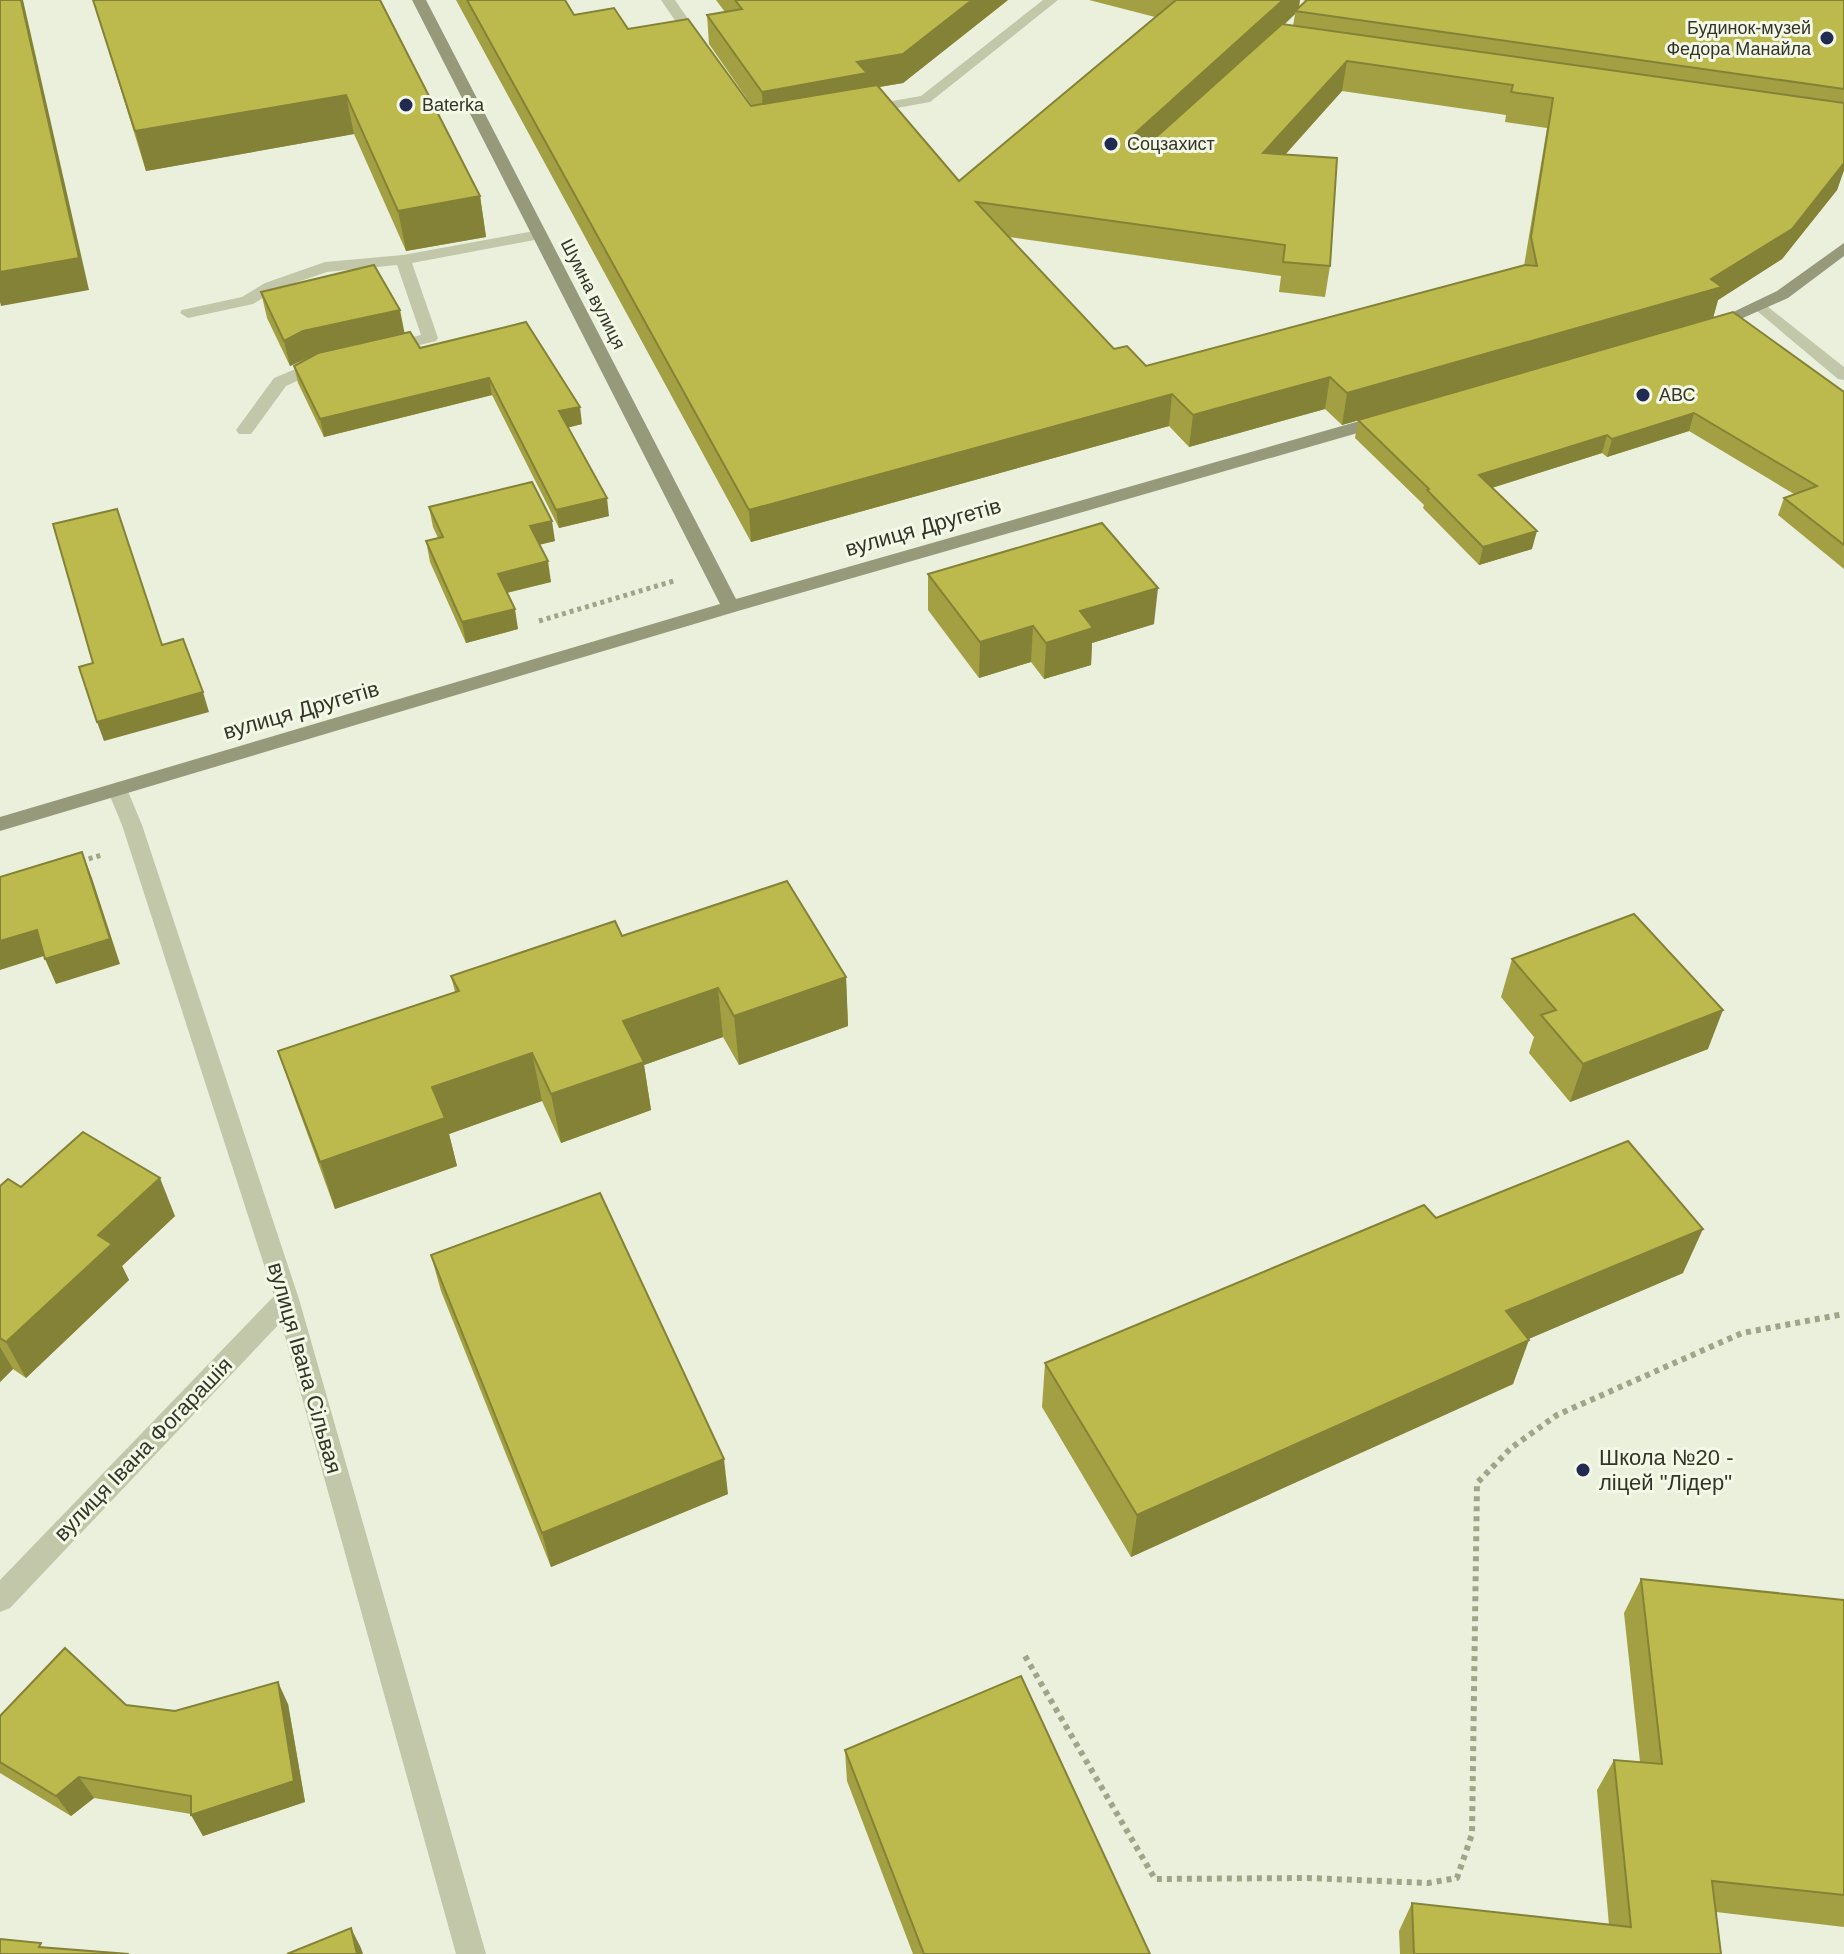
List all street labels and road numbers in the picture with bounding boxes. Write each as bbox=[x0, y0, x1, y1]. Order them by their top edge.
street label: Шумна вулиця bbox=[557, 236, 629, 352]
street label: вулиця Другетів bbox=[842, 493, 1004, 561]
street label: вулиця Другетів bbox=[220, 676, 382, 744]
street label: вулиця Івана Сільвая bbox=[263, 1260, 347, 1476]
street label: вулиця Івана Фогарашія bbox=[49, 1352, 237, 1546]

